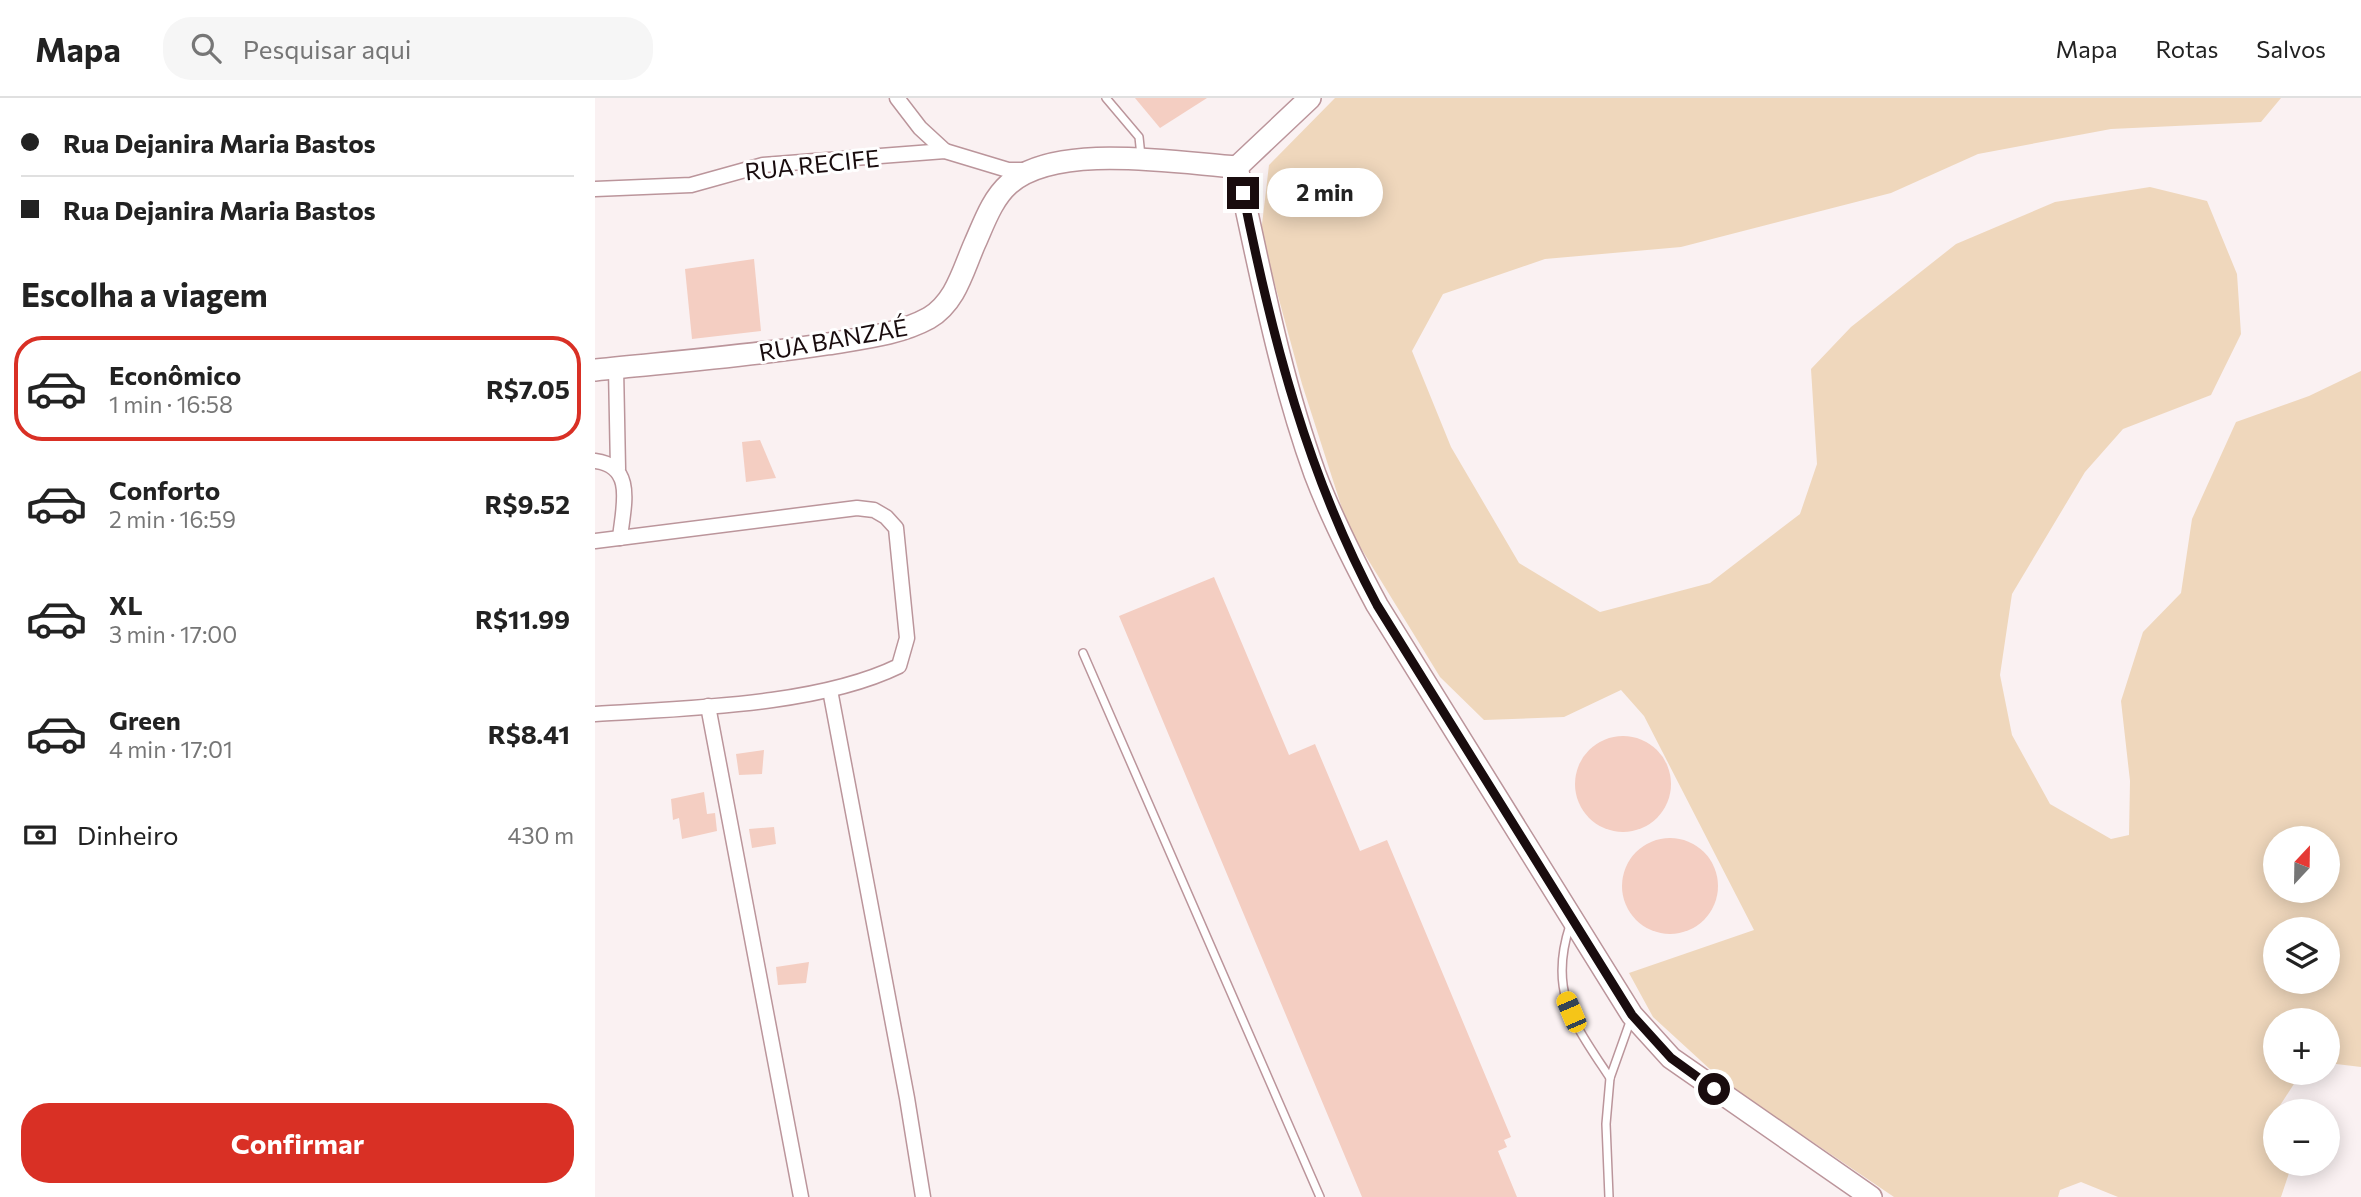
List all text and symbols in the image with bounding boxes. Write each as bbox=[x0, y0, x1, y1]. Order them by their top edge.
search box bbox=[163, 17, 653, 80]
text: Mapa bbox=[35, 28, 121, 69]
icon: search bbox=[187, 29, 225, 67]
text: Pesquisar aqui bbox=[243, 33, 411, 64]
text: Mapa bbox=[2056, 34, 2118, 63]
text: Rotas bbox=[2156, 34, 2218, 63]
text: Salvos bbox=[2256, 34, 2326, 63]
text: Rua Dejanira Maria Bastos bbox=[63, 127, 376, 158]
street label: RUA RECIFE bbox=[743, 143, 881, 185]
callout: 2 min bbox=[1267, 168, 1383, 217]
route end bbox=[1227, 177, 1259, 209]
text: 2 min bbox=[1296, 178, 1354, 206]
text: Rua Dejanira Maria Bastos bbox=[63, 194, 376, 225]
text: Escolha a viagem bbox=[21, 274, 268, 314]
street label: RUA BANZAÉ bbox=[756, 312, 910, 366]
icon: car bbox=[25, 357, 88, 420]
text: Econômico bbox=[109, 359, 241, 390]
text: R$7.05 bbox=[486, 373, 570, 404]
text: 1 min · 16:58 bbox=[109, 390, 233, 418]
icon: car bbox=[25, 472, 88, 535]
text: Conforto bbox=[109, 474, 220, 505]
text: R$9.52 bbox=[485, 488, 570, 519]
text: 2 min · 16:59 bbox=[109, 505, 236, 533]
icon: car bbox=[25, 587, 88, 650]
text: XL bbox=[109, 589, 143, 620]
text: R$11.99 bbox=[475, 603, 570, 634]
text: 3 min · 17:00 bbox=[109, 620, 237, 648]
icon: car bbox=[25, 702, 88, 765]
text: Green bbox=[109, 704, 181, 735]
text: R$8.41 bbox=[488, 718, 570, 749]
text: 4 min · 17:01 bbox=[109, 735, 233, 763]
icon: cash bbox=[21, 816, 59, 854]
text: Dinheiro bbox=[77, 819, 179, 850]
text: 430 m bbox=[508, 821, 574, 849]
north arrow bbox=[2263, 826, 2340, 903]
map controls bbox=[2263, 826, 2340, 1176]
button: layers bbox=[2263, 917, 2340, 994]
car bbox=[1554, 989, 1589, 1035]
button: + bbox=[2263, 1008, 2340, 1085]
route start bbox=[1698, 1073, 1730, 1105]
button: − bbox=[2263, 1099, 2340, 1176]
button: Confirmar bbox=[21, 1103, 574, 1183]

